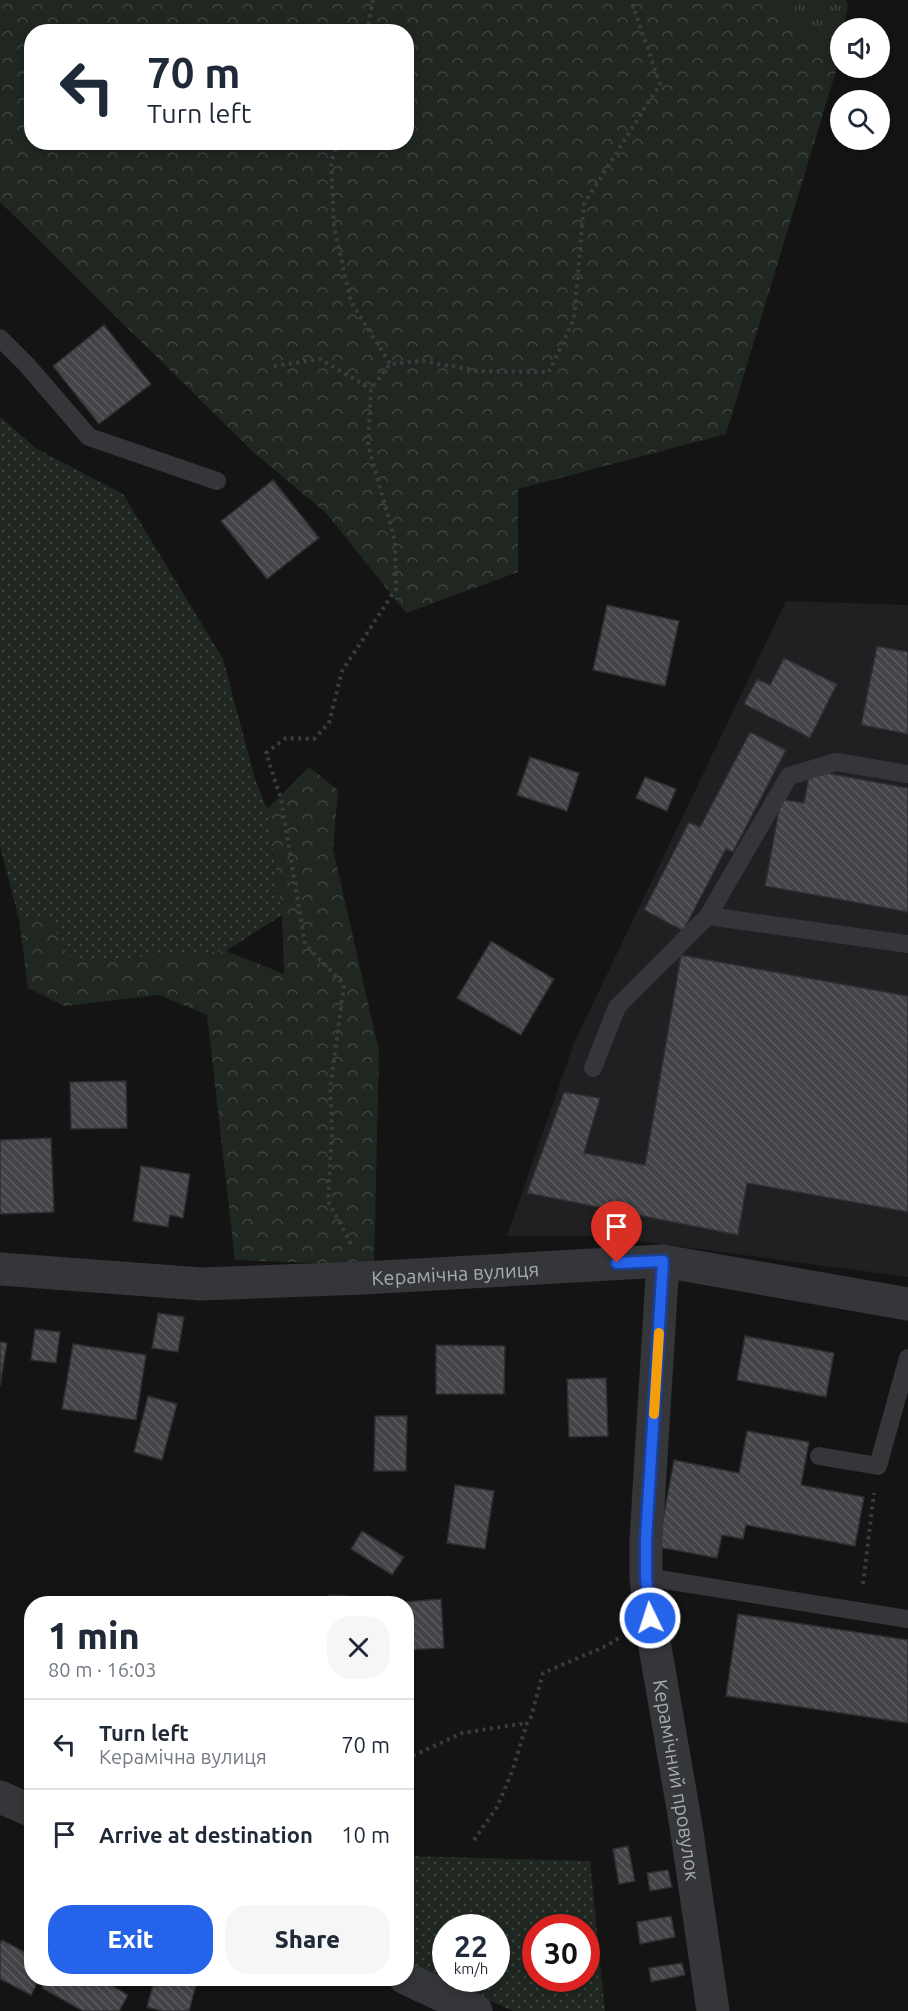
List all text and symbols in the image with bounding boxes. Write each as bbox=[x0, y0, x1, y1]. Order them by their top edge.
map controls bbox=[830, 18, 890, 150]
button: sound bbox=[830, 18, 890, 78]
icon: left bbox=[48, 48, 126, 126]
text: 70 m bbox=[147, 49, 241, 96]
button: search bbox=[830, 90, 890, 150]
text: Turn left bbox=[147, 98, 251, 128]
pin bbox=[591, 1201, 642, 1263]
icon: arrive bbox=[600, 1210, 633, 1243]
street label: Керамічна вулиця bbox=[371, 1257, 540, 1289]
position arrow bbox=[618, 1586, 682, 1650]
text: 1 min bbox=[48, 1615, 140, 1656]
button: close bbox=[327, 1616, 390, 1679]
text: 80 m · 16:03 bbox=[48, 1658, 157, 1681]
street label: Керамічний провулок bbox=[649, 1677, 705, 1882]
text: Turn left bbox=[99, 1720, 189, 1745]
icon: left bbox=[48, 1728, 81, 1761]
text: 70 m bbox=[341, 1732, 390, 1757]
text: Керамічна вулиця bbox=[99, 1745, 267, 1768]
icon: arrive bbox=[48, 1818, 81, 1851]
text: Arrive at destination bbox=[99, 1822, 313, 1847]
text: 10 m bbox=[341, 1822, 390, 1847]
button: Exit bbox=[48, 1905, 213, 1974]
button: Share bbox=[225, 1905, 390, 1974]
speed limit sign: 30 bbox=[522, 1914, 600, 1992]
text: 22 bbox=[454, 1929, 488, 1963]
text: km/h bbox=[454, 1960, 488, 1977]

